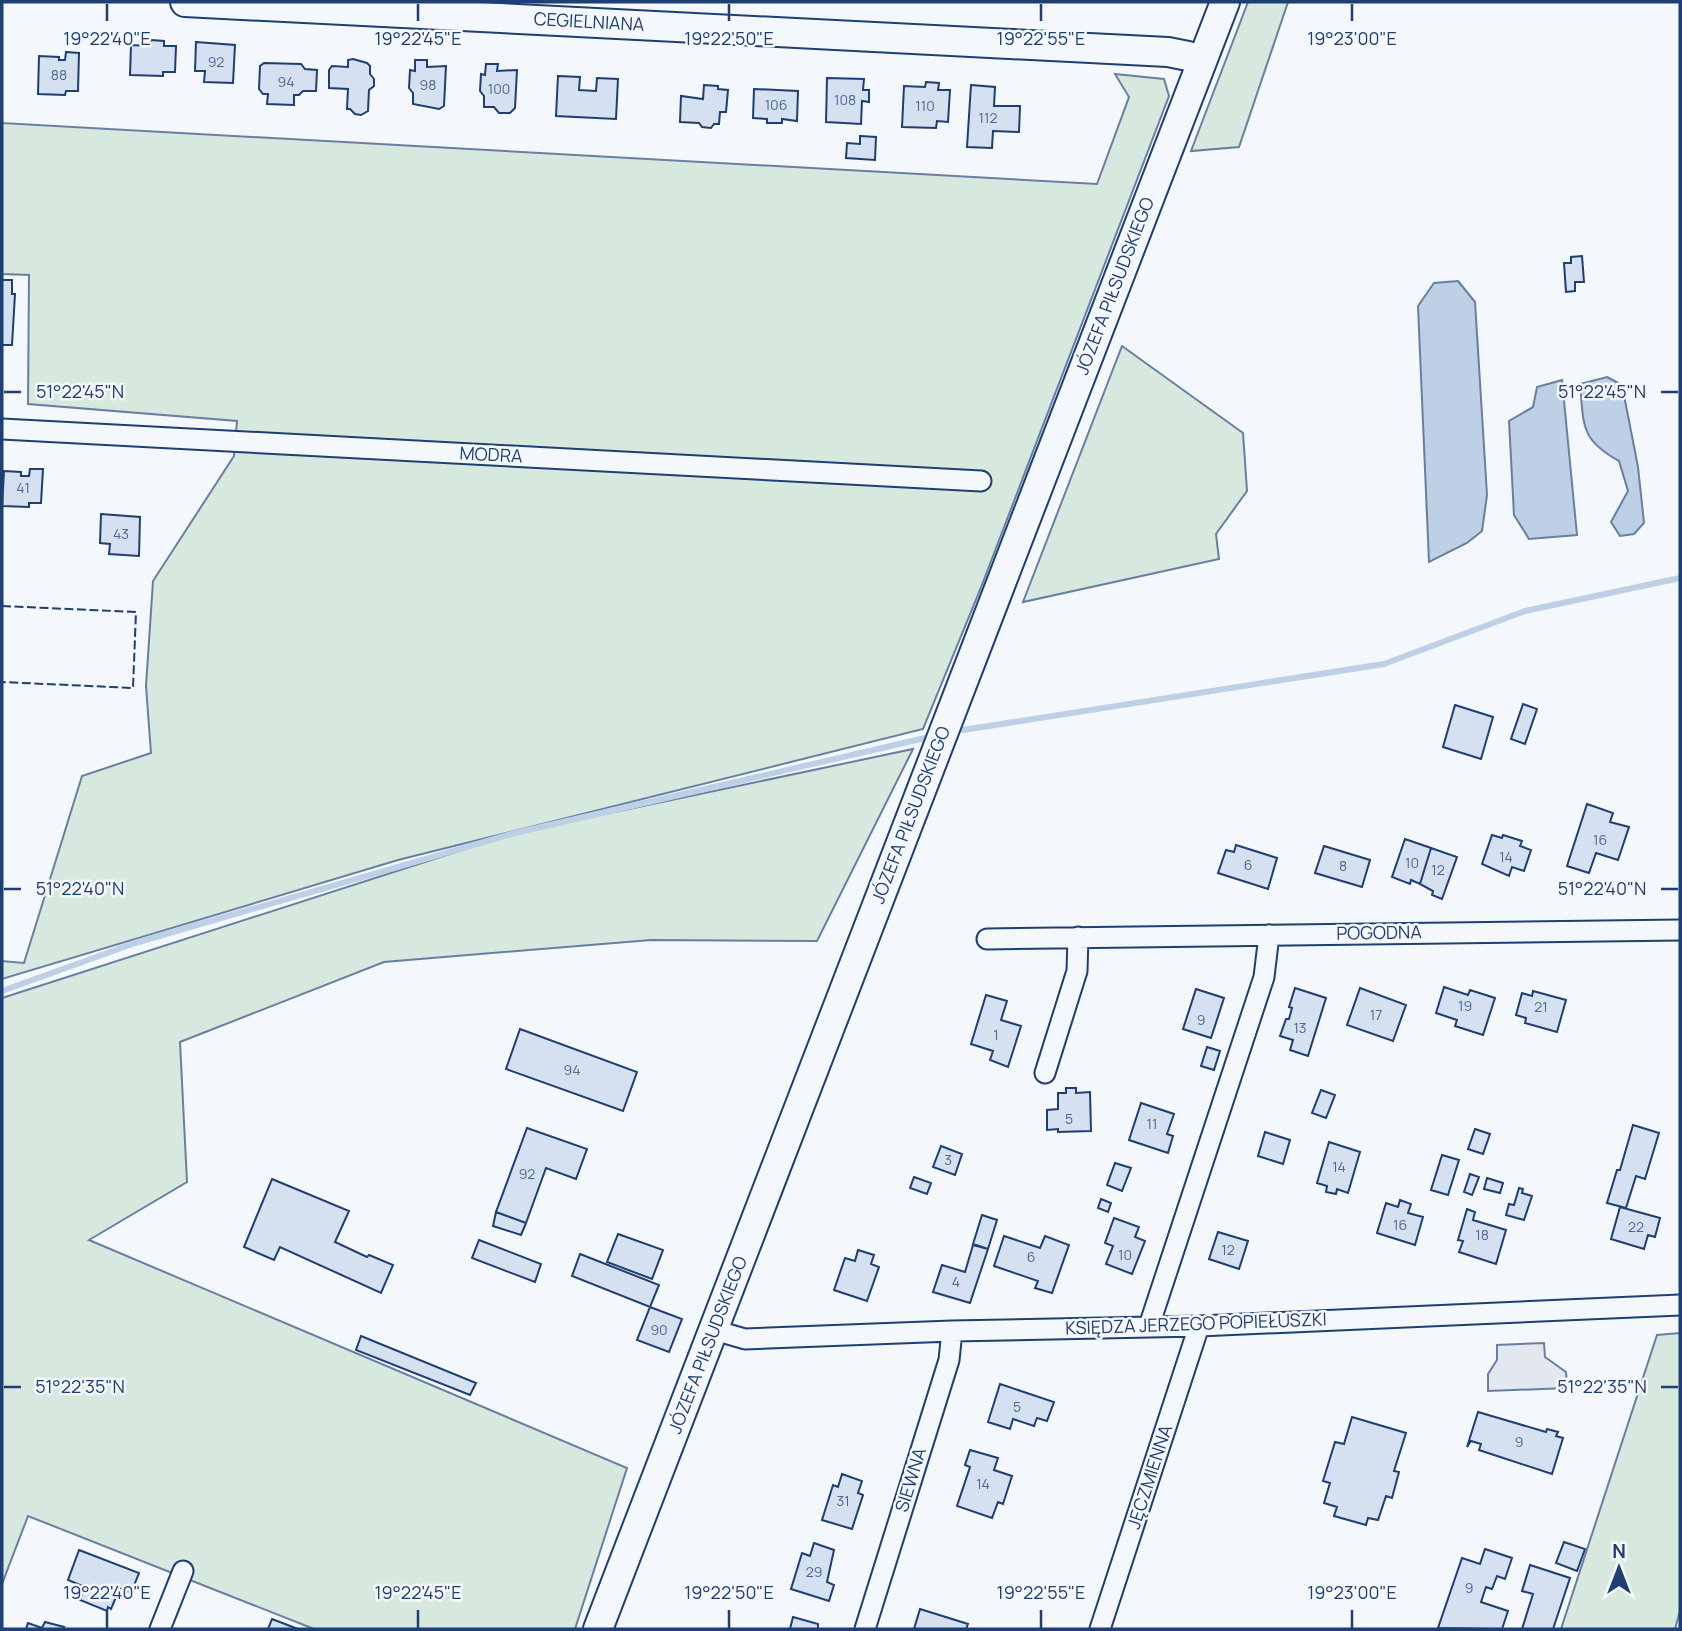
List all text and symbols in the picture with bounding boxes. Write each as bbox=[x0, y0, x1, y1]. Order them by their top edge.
street label: CEGIELNIANA bbox=[533, 6, 645, 36]
text: 19°22'40"E bbox=[63, 26, 151, 50]
text: 19°22'45"E bbox=[375, 26, 461, 50]
text: 19°22'50"E bbox=[684, 26, 774, 50]
text: 19°22'55"E bbox=[997, 26, 1085, 50]
text: 19°23'00"E bbox=[1307, 26, 1397, 50]
house number: 92 bbox=[208, 52, 224, 71]
house number: 88 bbox=[51, 65, 67, 84]
house number: 94 bbox=[278, 72, 294, 91]
house number: 98 bbox=[420, 75, 436, 94]
house number: 100 bbox=[488, 79, 510, 98]
house number: 108 bbox=[834, 90, 856, 109]
house number: 106 bbox=[765, 95, 787, 114]
house number: 110 bbox=[915, 96, 935, 115]
house number: 112 bbox=[979, 108, 997, 127]
street label: JÓZEFA PIŁSUDSKIEGO bbox=[1069, 193, 1159, 378]
text: 51°22'45"N bbox=[36, 379, 124, 403]
text: 51°22'45"N bbox=[1558, 379, 1646, 403]
street label: MODRA bbox=[459, 440, 524, 468]
house number: 41 bbox=[16, 478, 30, 497]
house number: 43 bbox=[113, 524, 129, 543]
street label: JÓZEFA PIŁSUDSKIEGO bbox=[865, 722, 955, 907]
house number: 16 bbox=[1593, 830, 1607, 849]
house number: 14 bbox=[1499, 847, 1513, 866]
house number: 10 bbox=[1405, 853, 1419, 872]
house number: 6 bbox=[1244, 855, 1252, 874]
house number: 8 bbox=[1339, 856, 1347, 875]
house number: 12 bbox=[1431, 860, 1445, 879]
text: 51°22'40"N bbox=[36, 876, 124, 900]
text: 51°22'40"N bbox=[1558, 876, 1646, 900]
street label: POGODNA bbox=[1336, 919, 1422, 945]
house number: 19 bbox=[1458, 996, 1472, 1015]
house number: 21 bbox=[1534, 997, 1548, 1016]
house number: 17 bbox=[1370, 1005, 1382, 1024]
house number: 9 bbox=[1197, 1010, 1205, 1029]
house number: 13 bbox=[1293, 1018, 1307, 1037]
house number: 1 bbox=[993, 1025, 999, 1044]
house number: 94 bbox=[564, 1060, 580, 1079]
house number: 5 bbox=[1065, 1109, 1073, 1128]
house number: 11 bbox=[1147, 1114, 1157, 1133]
house number: 3 bbox=[944, 1150, 952, 1169]
house number: 14 bbox=[1332, 1157, 1346, 1176]
house number: 92 bbox=[519, 1164, 535, 1183]
house number: 16 bbox=[1393, 1215, 1407, 1234]
house number: 22 bbox=[1628, 1217, 1644, 1236]
house number: 18 bbox=[1475, 1225, 1489, 1244]
house number: 12 bbox=[1221, 1240, 1235, 1259]
house number: 10 bbox=[1118, 1245, 1132, 1264]
house number: 6 bbox=[1027, 1247, 1035, 1266]
street label: JÓZEFA PIŁSUDSKIEGO bbox=[662, 1252, 752, 1437]
house number: 4 bbox=[952, 1272, 960, 1291]
street label: KSIĘDZA JERZEGO POPIEŁUSZKI bbox=[1065, 1306, 1327, 1340]
house number: 90 bbox=[650, 1320, 668, 1339]
text: 51°22'35"N bbox=[35, 1374, 125, 1398]
text: 51°22'35"N bbox=[1557, 1374, 1647, 1398]
house number: 5 bbox=[1013, 1397, 1021, 1416]
street label: JĘCZMIENNA bbox=[1121, 1421, 1177, 1532]
house number: 9 bbox=[1515, 1432, 1523, 1451]
street label: SIEWNA bbox=[889, 1444, 931, 1515]
house number: 14 bbox=[976, 1474, 990, 1493]
house number: 31 bbox=[836, 1491, 850, 1510]
north arrow bbox=[1584, 1533, 1654, 1603]
text: N bbox=[1612, 1538, 1626, 1564]
house number: 29 bbox=[806, 1562, 822, 1581]
house number: 9 bbox=[1465, 1578, 1473, 1597]
text: 19°22'40"E bbox=[63, 1580, 151, 1604]
text: 19°22'45"E bbox=[375, 1580, 461, 1604]
text: 19°22'50"E bbox=[684, 1580, 774, 1604]
text: 19°22'55"E bbox=[997, 1580, 1085, 1604]
text: 19°23'00"E bbox=[1307, 1580, 1397, 1604]

